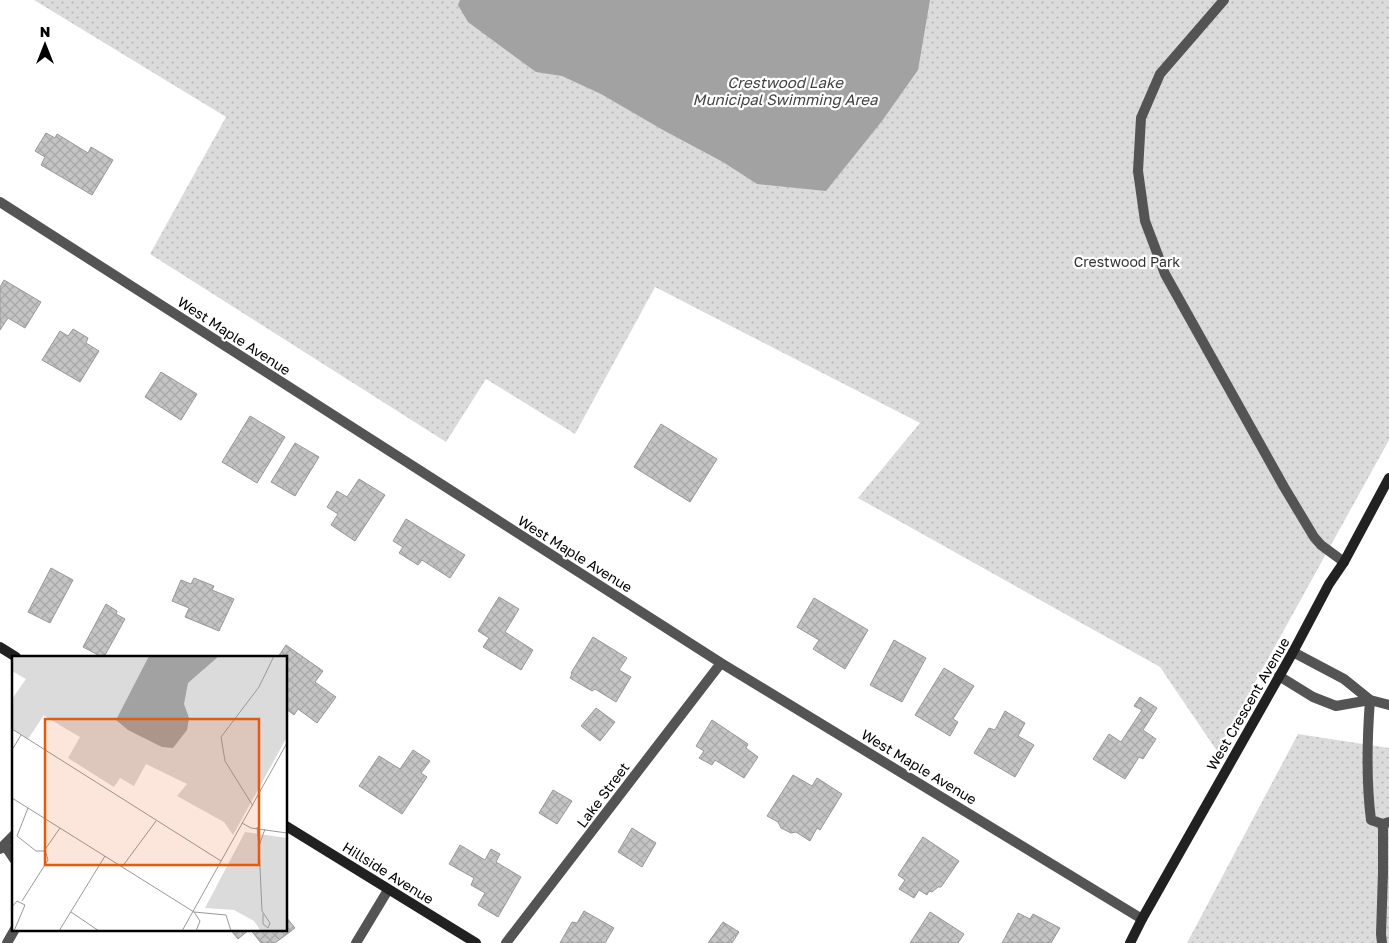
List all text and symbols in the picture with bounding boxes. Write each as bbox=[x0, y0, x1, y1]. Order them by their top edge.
north arrow bbox=[20, 20, 70, 70]
text: N bbox=[40, 23, 50, 40]
water label: Crestwood Lake Municipal Swimming Area bbox=[693, 73, 878, 109]
park label: Crestwood Park bbox=[1074, 253, 1180, 270]
street label: West Maple Avenue bbox=[175, 293, 294, 379]
street label: West Maple Avenue bbox=[515, 512, 636, 596]
street label: West Crescent Avenue bbox=[1203, 634, 1293, 773]
inset map bbox=[12, 656, 288, 930]
street label: West Maple Avenue bbox=[859, 725, 980, 808]
street label: Lake Street bbox=[573, 759, 632, 830]
street label: Hillside Avenue bbox=[340, 838, 437, 907]

